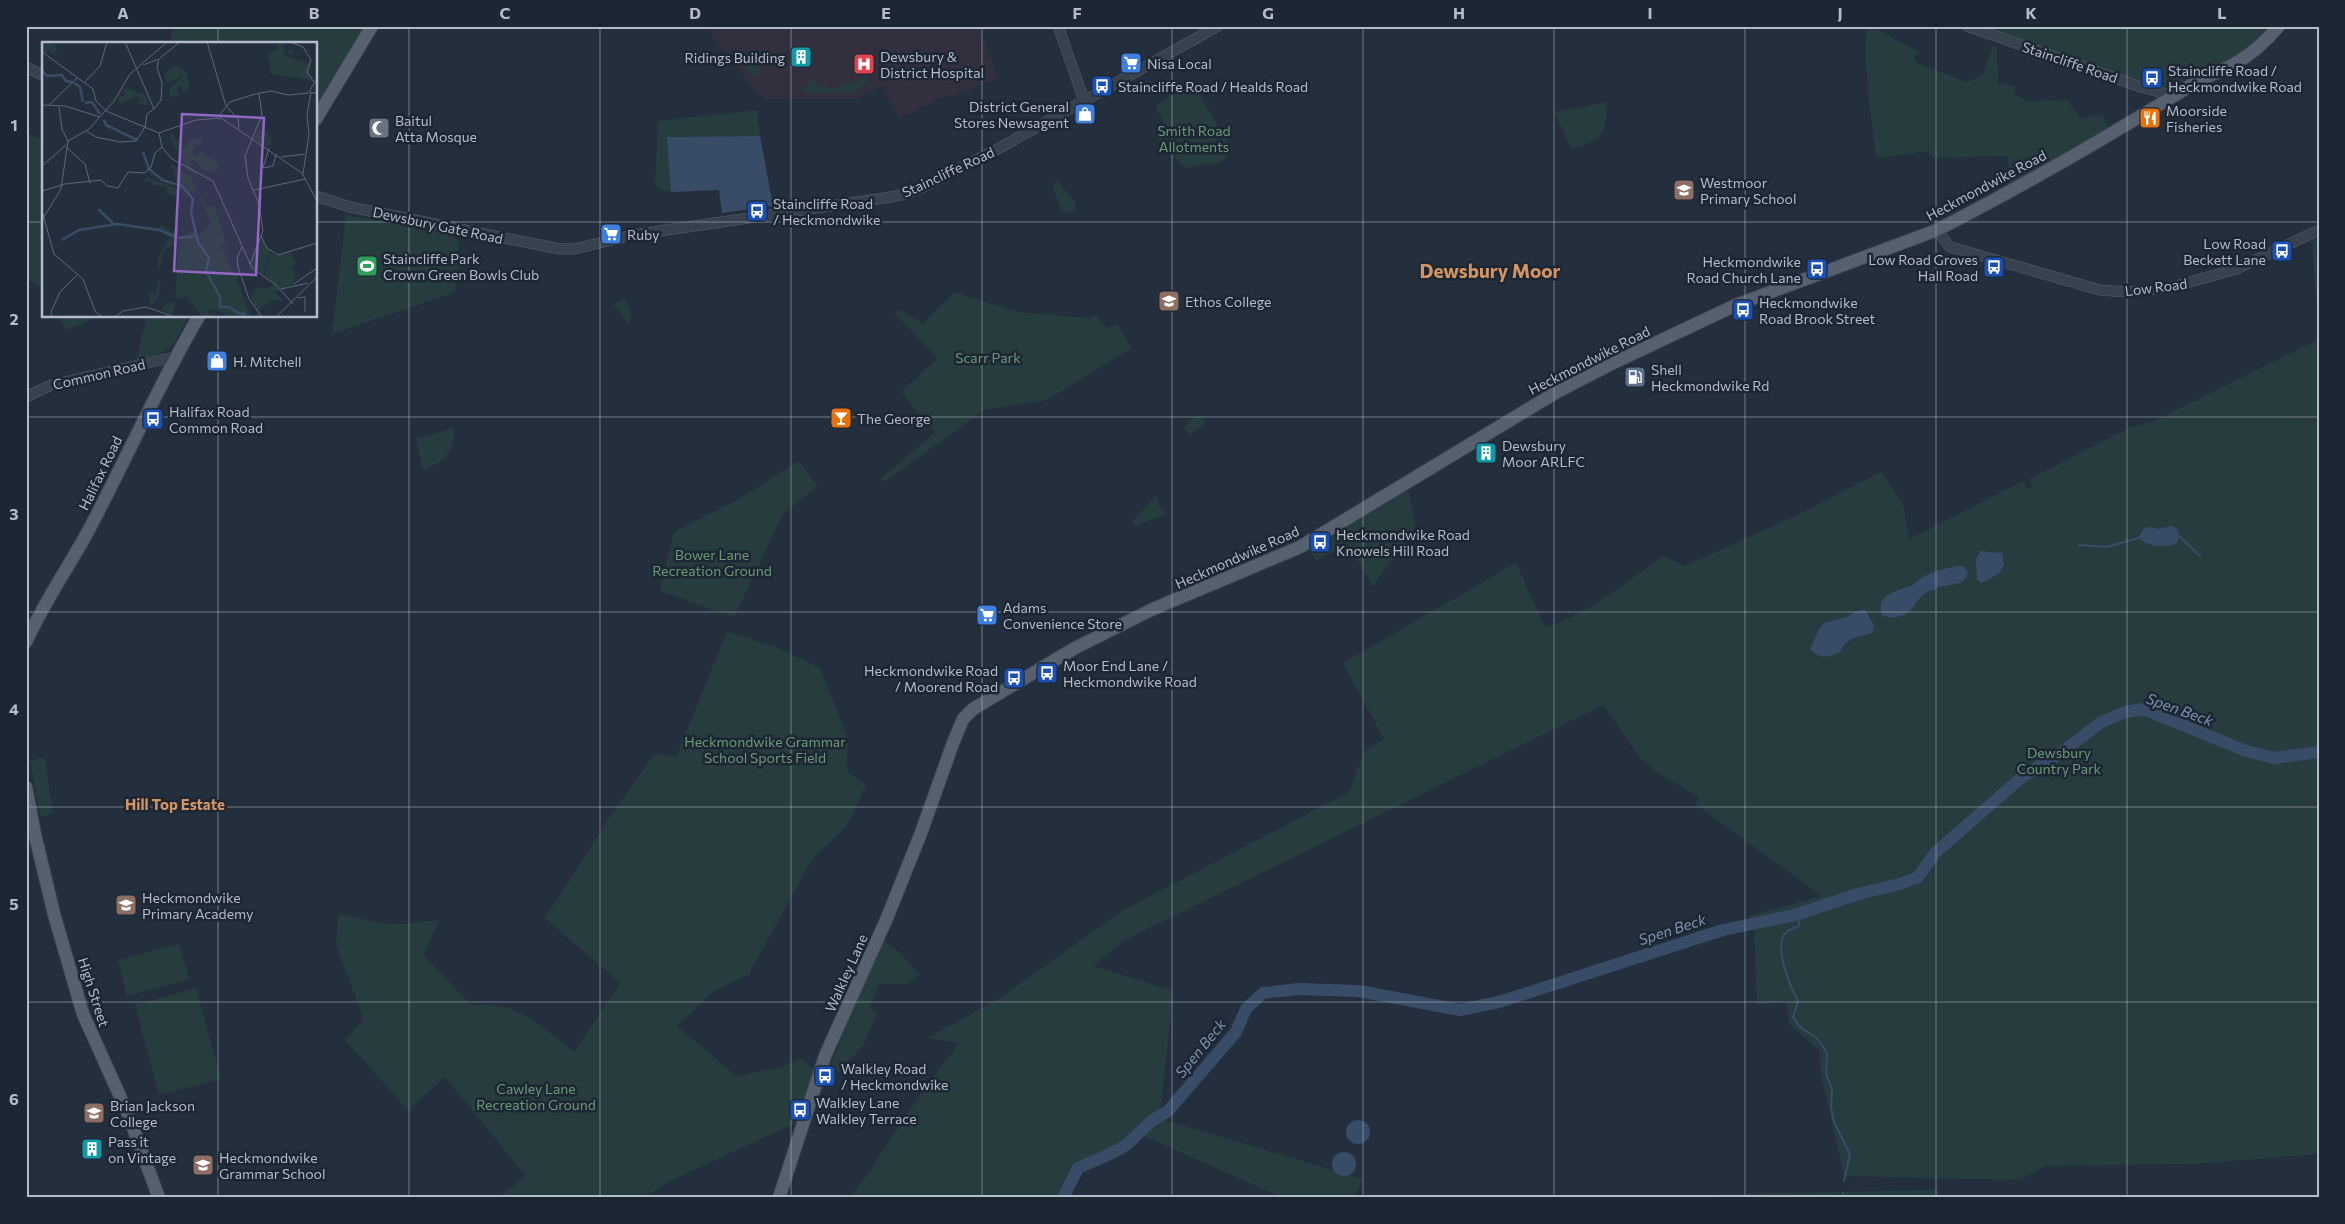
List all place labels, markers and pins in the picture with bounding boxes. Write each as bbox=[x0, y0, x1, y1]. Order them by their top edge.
building icon: Ridings Building bbox=[789, 45, 813, 69]
place label: Dewsbury & District Hospital bbox=[880, 48, 984, 81]
place label: Ridings Building bbox=[684, 49, 785, 66]
supermarket icon: Nisa Local bbox=[1119, 51, 1143, 75]
hospital icon: Dewsbury & District Hospital bbox=[852, 52, 876, 76]
place label: Nisa Local bbox=[1147, 55, 1212, 72]
place label: Staincliffe Road / Heckmondwike Road bbox=[2168, 62, 2302, 95]
bus stop icon: Staincliffe Road / Heckmondwike Road bbox=[2140, 66, 2164, 90]
bus stop icon: Staincliffe Road / Healds Road bbox=[1090, 74, 1114, 98]
place label: Staincliffe Road / Healds Road bbox=[1118, 78, 1308, 95]
place label: District General Stores Newsagent bbox=[954, 98, 1069, 131]
shop icon: District General Stores Newsagent bbox=[1073, 102, 1097, 126]
place label: Moorside Fisheries bbox=[2166, 102, 2227, 135]
restaurant icon: Moorside Fisheries bbox=[2138, 106, 2162, 130]
place label: Baitul Atta Mosque bbox=[395, 112, 477, 145]
mosque icon: Baitul Atta Mosque bbox=[367, 116, 391, 140]
place label: Westmoor Primary School bbox=[1700, 174, 1796, 207]
school or university icon: Westmoor Primary School bbox=[1672, 178, 1696, 202]
place label: Staincliffe Road / Heckmondwike bbox=[773, 195, 880, 228]
bus stop icon: Staincliffe Road / Heckmondwike bbox=[745, 199, 769, 223]
supermarket icon: Ruby bbox=[599, 222, 623, 246]
place label: Ruby bbox=[627, 226, 659, 243]
place label: Low Road Beckett Lane bbox=[2183, 235, 2266, 268]
bus stop icon: Low Road Beckett Lane bbox=[2270, 239, 2294, 263]
place label: Staincliffe Park Crown Green Bowls Club bbox=[383, 250, 539, 283]
place label: Low Road Groves Hall Road bbox=[1868, 251, 1978, 284]
place label: Heckmondwike Road Church Lane bbox=[1686, 253, 1801, 286]
sports icon: Staincliffe Park Crown Green Bowls Club bbox=[355, 254, 379, 278]
bus stop icon: Low Road Groves Hall Road bbox=[1982, 255, 2006, 279]
bus stop icon: Heckmondwike Road Church Lane bbox=[1805, 257, 1829, 281]
school or university icon: Ethos College bbox=[1157, 289, 1181, 313]
place label: Ethos College bbox=[1185, 293, 1272, 310]
place label: Heckmondwike Road Brook Street bbox=[1759, 294, 1876, 327]
bus stop icon: Heckmondwike Road Brook Street bbox=[1731, 298, 1755, 322]
shop icon: H. Mitchell bbox=[205, 349, 229, 373]
place label: H. Mitchell bbox=[233, 353, 302, 370]
place label: Shell Heckmondwike Rd bbox=[1651, 361, 1769, 394]
fuel station icon: Shell Heckmondwike Rd bbox=[1623, 365, 1647, 389]
place label: Halifax Road Common Road bbox=[169, 403, 263, 436]
bar icon: The George bbox=[829, 406, 853, 430]
bus stop icon: Halifax Road Common Road bbox=[141, 407, 165, 431]
place label: The George bbox=[857, 410, 931, 427]
place label: Dewsbury Moor ARLFC bbox=[1502, 437, 1585, 470]
building icon: Dewsbury Moor ARLFC bbox=[1474, 441, 1498, 465]
place label: Heckmondwike Road Knowels Hill Road bbox=[1336, 526, 1470, 559]
bus stop icon: Heckmondwike Road Knowels Hill Road bbox=[1308, 530, 1332, 554]
place label: Adams Convenience Store bbox=[1003, 599, 1122, 632]
supermarket icon: Adams Convenience Store bbox=[975, 603, 999, 627]
place label: Moor End Lane / Heckmondwike Road bbox=[1063, 657, 1197, 690]
bus stop icon: Moor End Lane / Heckmondwike Road bbox=[1035, 661, 1059, 685]
place label: Heckmondwike Road / Moorend Road bbox=[864, 662, 998, 695]
bus stop icon: Heckmondwike Road / Moorend Road bbox=[1002, 666, 1026, 690]
place label: Heckmondwike Primary Academy bbox=[142, 889, 253, 922]
school or university icon: Heckmondwike Primary Academy bbox=[114, 893, 138, 917]
place label: Walkley Road / Heckmondwike bbox=[841, 1060, 948, 1093]
bus stop icon: Walkley Road / Heckmondwike bbox=[813, 1064, 837, 1088]
place label: Walkley Lane Walkley Terrace bbox=[816, 1094, 917, 1127]
place label: Brian Jackson College bbox=[110, 1097, 195, 1130]
bus stop icon: Walkley Lane Walkley Terrace bbox=[788, 1098, 812, 1122]
school or university icon: Brian Jackson College bbox=[82, 1101, 106, 1125]
place label: Pass it on Vintage bbox=[108, 1133, 176, 1166]
building icon: Pass it on Vintage bbox=[80, 1137, 104, 1161]
place label: Heckmondwike Grammar School bbox=[219, 1149, 326, 1182]
school or university icon: Heckmondwike Grammar School bbox=[191, 1153, 215, 1177]

